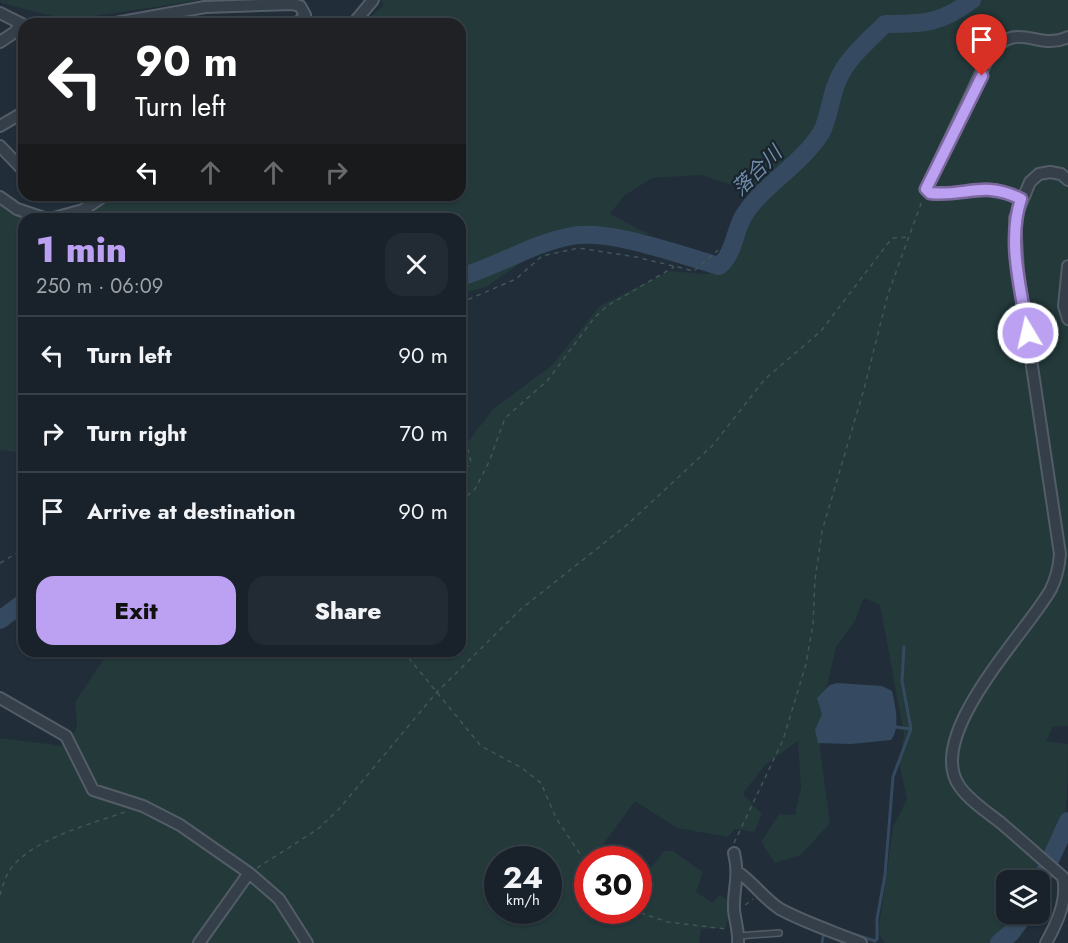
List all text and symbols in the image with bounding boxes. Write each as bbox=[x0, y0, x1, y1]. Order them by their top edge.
pin bbox=[956, 14, 1007, 76]
icon: arrive bbox=[965, 23, 998, 56]
text: 90 m bbox=[135, 31, 238, 92]
icon: left bbox=[36, 42, 114, 120]
text: Turn left bbox=[135, 87, 225, 126]
water label: 落合川 bbox=[726, 138, 790, 202]
icon: left bbox=[131, 156, 164, 189]
icon: ahead bbox=[194, 156, 227, 189]
icon: ahead bbox=[257, 156, 290, 189]
icon: right bbox=[320, 156, 353, 189]
text: 1 min bbox=[36, 223, 127, 275]
button: close bbox=[385, 233, 448, 296]
text: 250 m · 06:09 bbox=[36, 272, 163, 301]
position arrow bbox=[996, 301, 1060, 365]
icon: left bbox=[36, 339, 69, 372]
text: Turn left bbox=[87, 339, 172, 371]
text: 90 m bbox=[398, 339, 448, 371]
icon: right bbox=[36, 417, 69, 450]
text: Turn right bbox=[87, 417, 187, 449]
text: 70 m bbox=[399, 417, 448, 449]
icon: arrive bbox=[36, 495, 69, 528]
text: Arrive at destination bbox=[87, 495, 296, 527]
text: 90 m bbox=[398, 495, 448, 527]
button: Exit bbox=[36, 576, 236, 645]
button: Share bbox=[248, 576, 448, 645]
speed limit sign: 30 bbox=[574, 846, 652, 924]
text: 24 bbox=[503, 856, 543, 899]
map controls bbox=[996, 870, 1050, 924]
button: layers bbox=[996, 870, 1050, 924]
text: km/h bbox=[506, 889, 540, 911]

